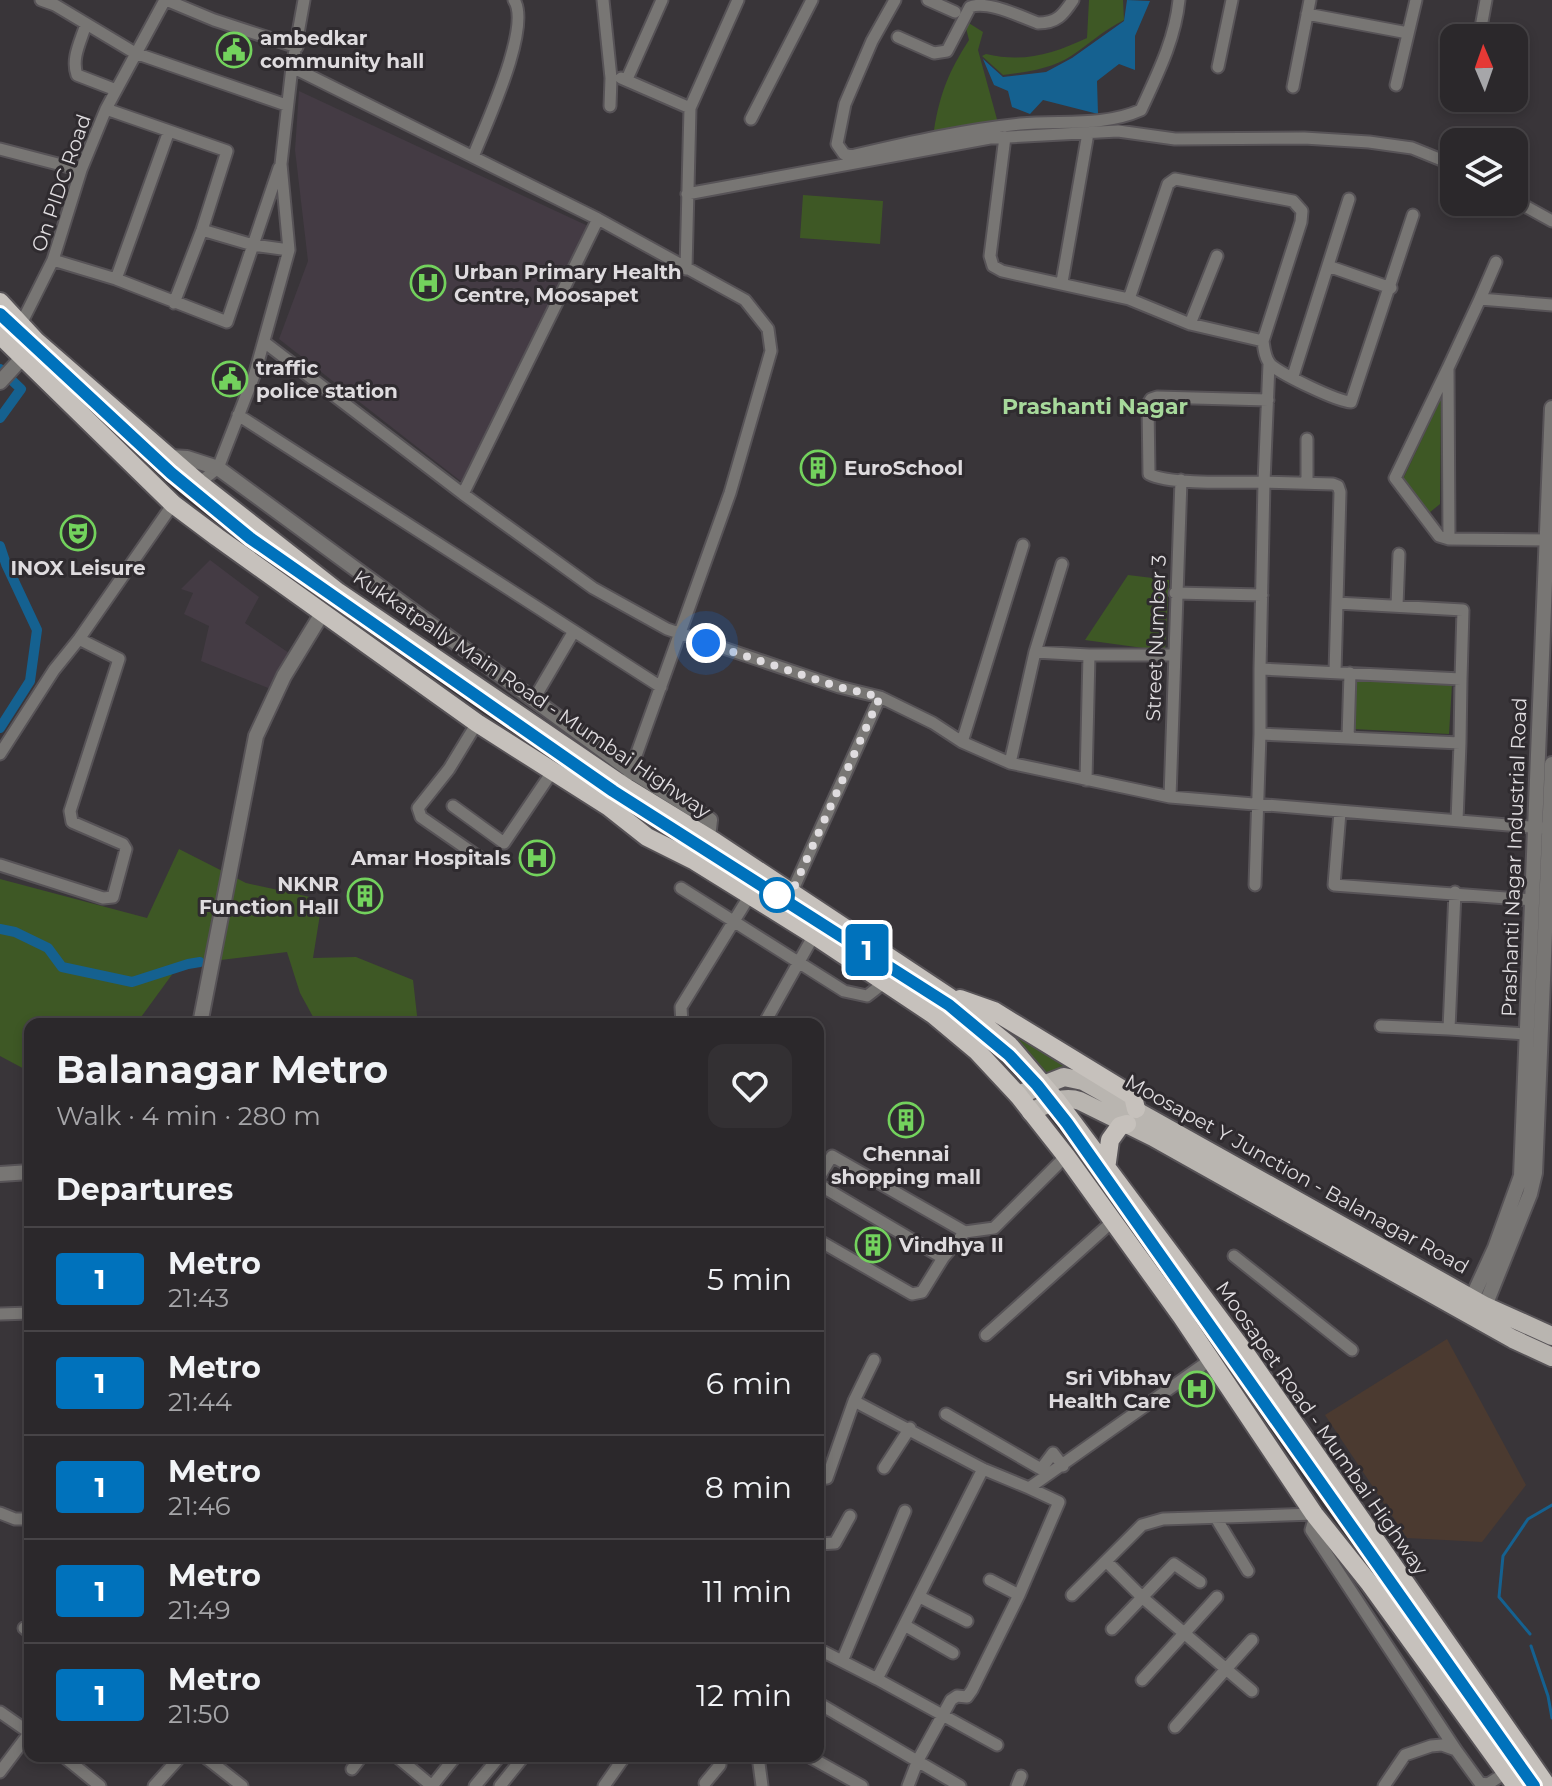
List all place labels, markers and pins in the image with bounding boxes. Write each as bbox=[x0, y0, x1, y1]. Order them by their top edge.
place label: ambedkar community hall bbox=[260, 26, 424, 73]
public building icon: ambedkar community hall bbox=[215, 31, 253, 69]
place label: Urban Primary Health Centre, Moosapet bbox=[454, 260, 682, 307]
hospital icon: Urban Primary Health Centre, Moosapet bbox=[409, 264, 447, 302]
place label: traffic police station bbox=[256, 356, 398, 403]
public building icon: traffic police station bbox=[211, 360, 249, 398]
building icon: EuroSchool bbox=[799, 449, 837, 487]
place label: EuroSchool bbox=[844, 456, 963, 480]
theatre icon: INOX Leisure bbox=[59, 514, 97, 552]
place label: INOX Leisure bbox=[10, 556, 146, 580]
hospital icon: Amar Hospitals bbox=[518, 839, 556, 877]
place label: Amar Hospitals bbox=[350, 846, 511, 870]
place label: NKNR Function Hall bbox=[199, 872, 339, 919]
building icon: NKNR Function Hall bbox=[346, 877, 384, 915]
unlabelled marker bbox=[760, 878, 794, 912]
building icon: Chennai shopping mall bbox=[887, 1101, 925, 1139]
place label: Chennai shopping mall bbox=[831, 1142, 981, 1189]
building icon: Vindhya II bbox=[854, 1226, 892, 1264]
place label: Vindhya II bbox=[898, 1233, 1004, 1257]
place label: Sri Vibhav Health Care bbox=[1048, 1366, 1172, 1413]
hospital icon: Sri Vibhav Health Care bbox=[1178, 1370, 1216, 1408]

